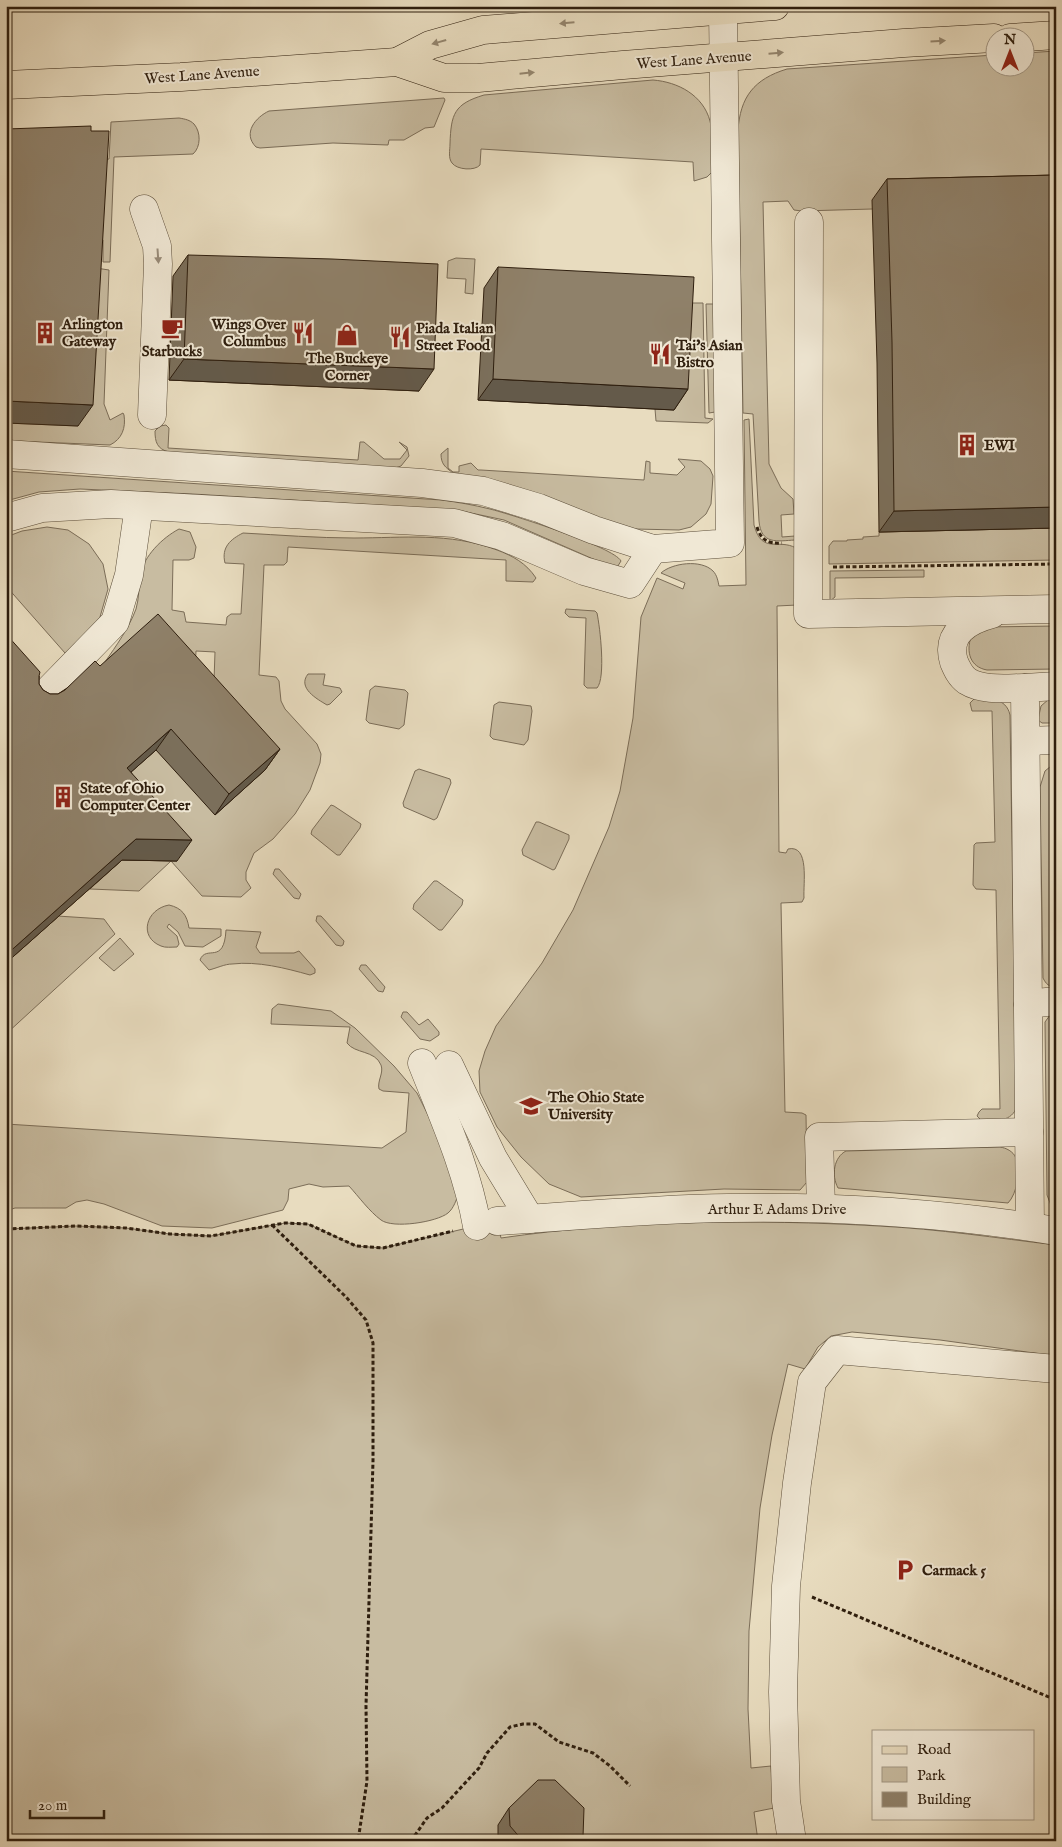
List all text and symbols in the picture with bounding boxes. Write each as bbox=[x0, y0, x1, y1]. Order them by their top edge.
one-way arrow bbox=[559, 19, 575, 27]
north arrow bbox=[984, 28, 1034, 78]
text: N bbox=[1003, 31, 1016, 49]
one-way arrow bbox=[930, 37, 946, 45]
one-way arrow bbox=[431, 39, 446, 47]
street label: West Lane Avenue bbox=[636, 46, 752, 73]
one-way arrow bbox=[768, 49, 784, 57]
street label: West Lane Avenue bbox=[144, 61, 260, 88]
one-way arrow bbox=[519, 69, 535, 77]
one-way arrow bbox=[154, 248, 162, 264]
place label: Arlington Gateway bbox=[61, 315, 123, 351]
cafe icon: Starbucks bbox=[159, 315, 185, 341]
place label: Wings Over Columbus bbox=[211, 315, 287, 351]
place label: Piada Italian Street Food bbox=[416, 319, 493, 355]
building icon: Arlington Gateway bbox=[32, 320, 58, 346]
restaurant icon: Wings Over Columbus bbox=[290, 320, 316, 346]
shop icon: The Buckeye Corner bbox=[334, 322, 360, 348]
restaurant icon: Piada Italian Street Food bbox=[387, 324, 413, 350]
place label: Tai's Asian Bistro bbox=[675, 336, 743, 372]
restaurant icon: Tai's Asian Bistro bbox=[647, 341, 673, 367]
place label: Starbucks bbox=[142, 342, 203, 361]
place label: The Buckeye Corner bbox=[305, 349, 388, 385]
building icon: EWI bbox=[954, 432, 980, 458]
place label: EWI bbox=[984, 436, 1016, 455]
place label: State of Ohio Computer Center bbox=[80, 779, 191, 815]
building icon: State of Ohio Computer Center bbox=[50, 784, 76, 810]
place label: The Ohio State University bbox=[547, 1088, 644, 1124]
school or university icon: The Ohio State University bbox=[518, 1093, 544, 1119]
street label: Arthur E Adams Drive bbox=[707, 1200, 846, 1219]
parking icon: Carmack 5 bbox=[892, 1557, 918, 1583]
place label: Carmack 5 bbox=[922, 1561, 987, 1580]
legend bbox=[872, 1730, 1034, 1820]
text: Road bbox=[917, 1740, 952, 1759]
text: Park bbox=[917, 1766, 947, 1785]
scale bar bbox=[30, 1787, 104, 1819]
text: Building bbox=[917, 1790, 972, 1809]
text: 20 m bbox=[38, 1796, 68, 1815]

